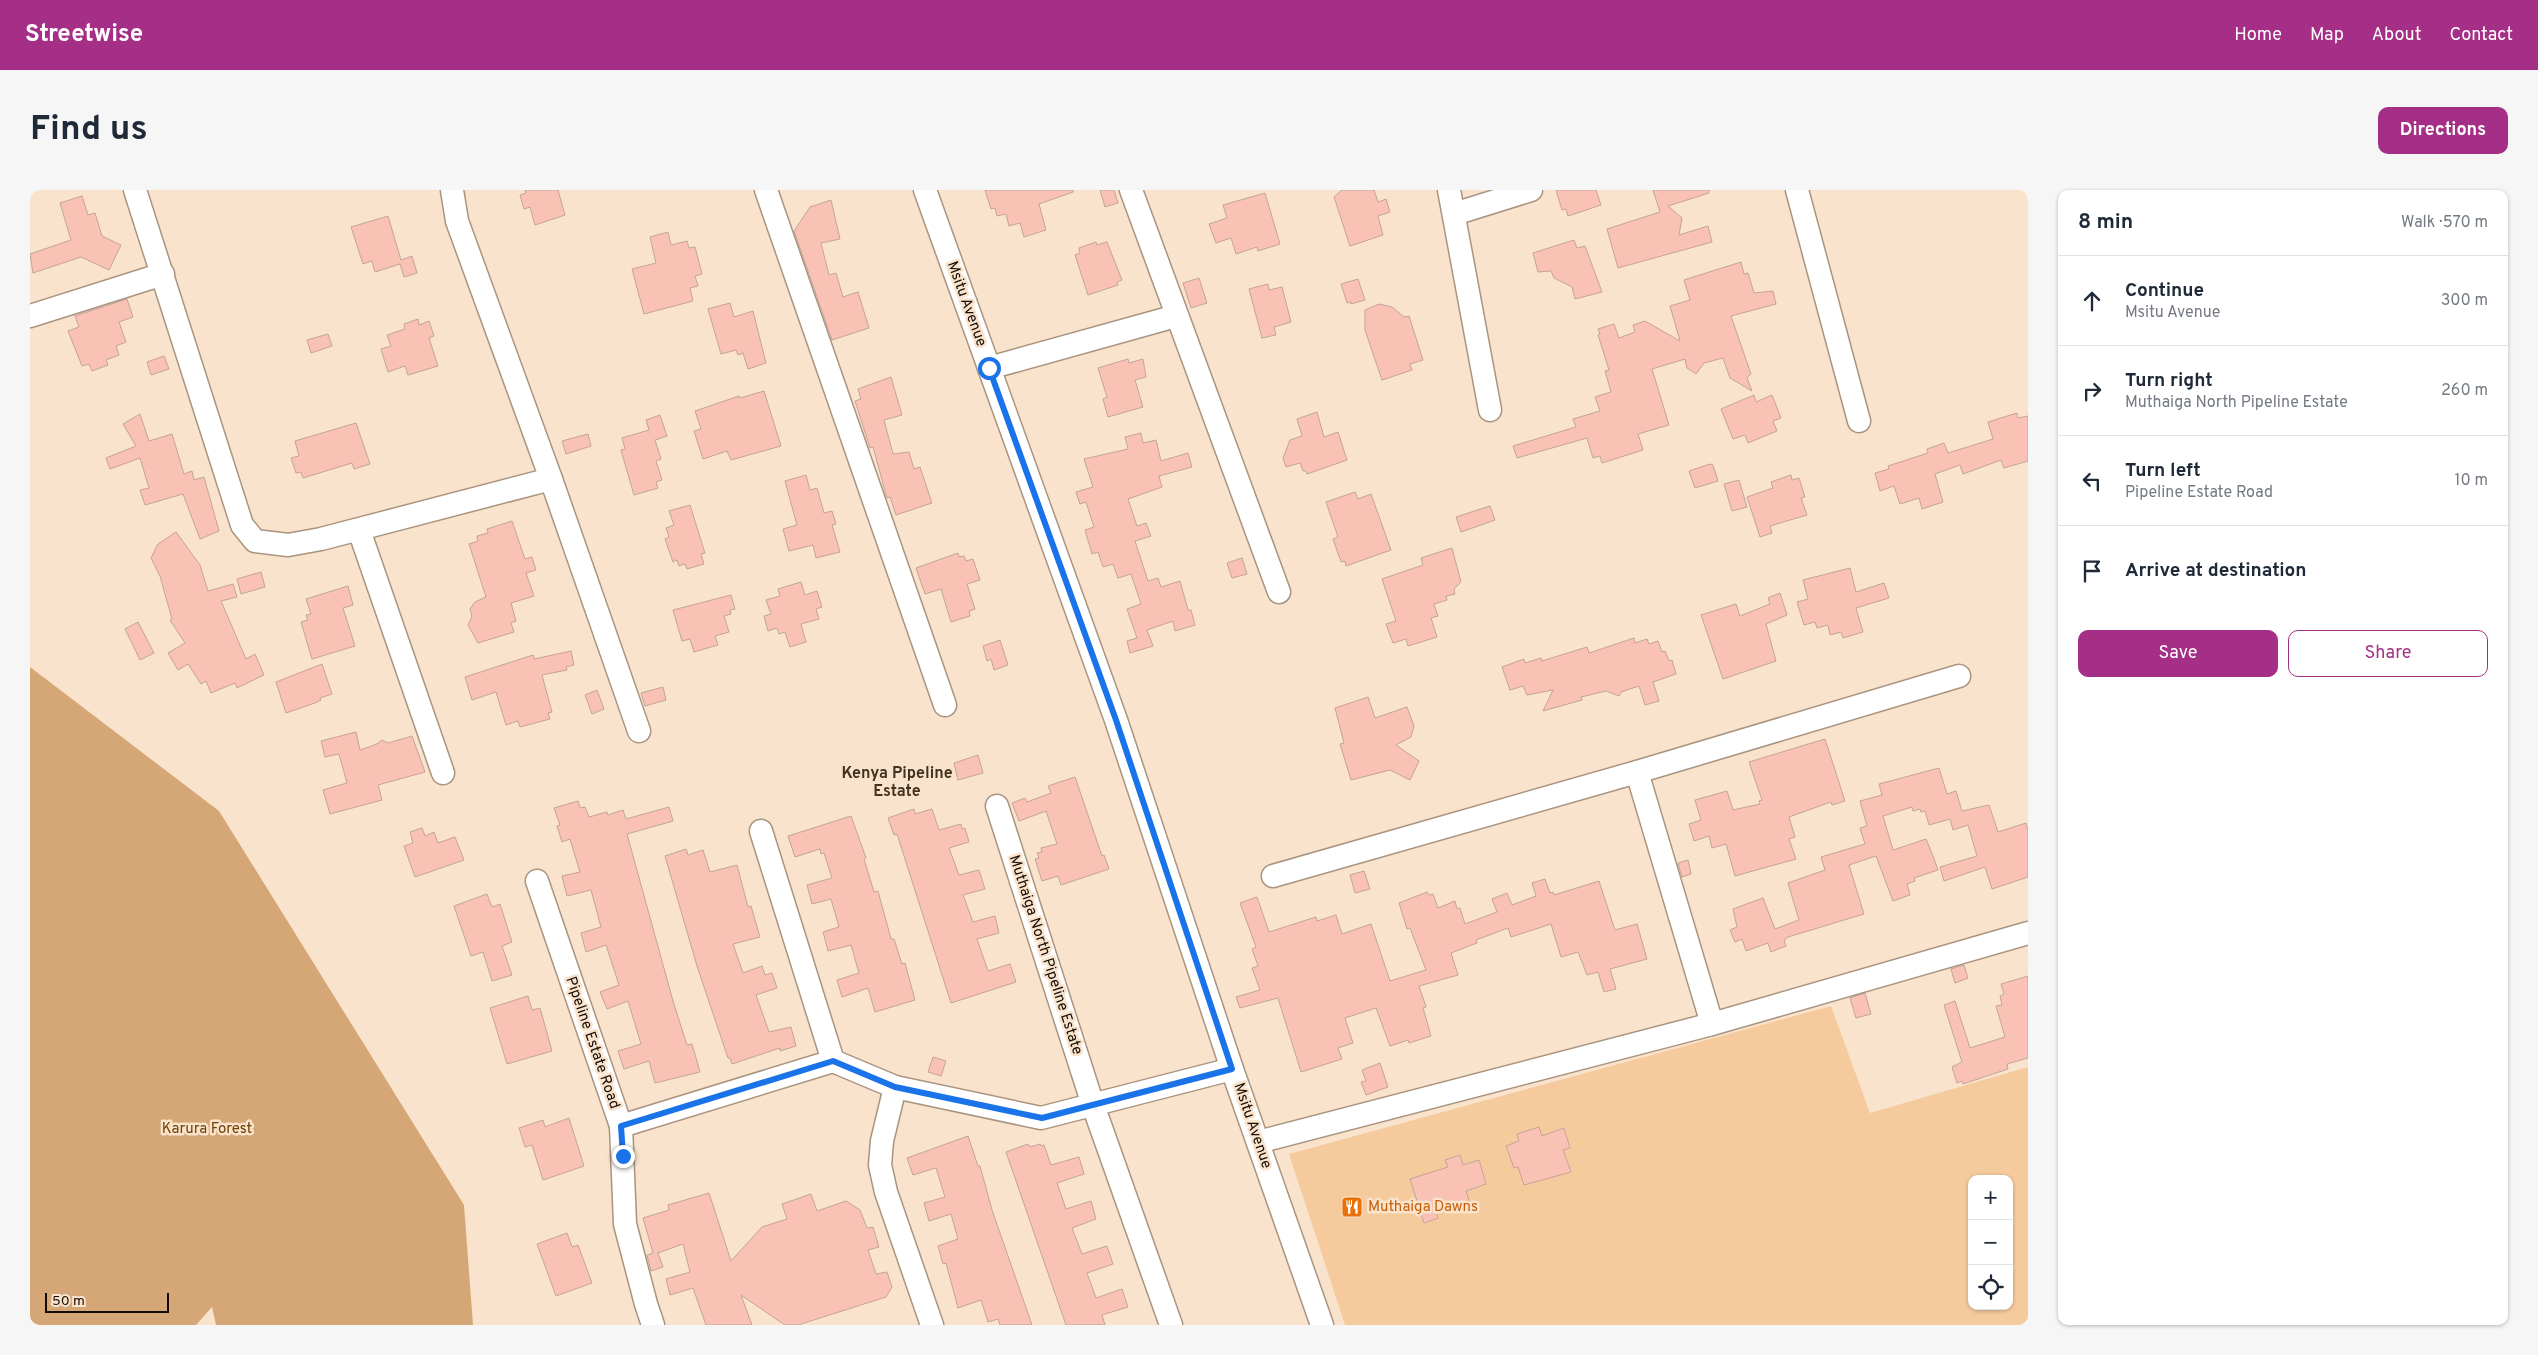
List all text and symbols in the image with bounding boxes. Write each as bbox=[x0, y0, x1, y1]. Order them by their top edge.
text: Streetwise bbox=[25, 20, 143, 50]
text: Home bbox=[2234, 24, 2282, 47]
text: Map bbox=[2310, 24, 2344, 47]
text: About bbox=[2372, 24, 2421, 47]
text: Contact bbox=[2449, 24, 2513, 47]
button: Directions bbox=[2378, 107, 2508, 154]
text: Find us bbox=[30, 108, 148, 152]
text: 8 min bbox=[2078, 209, 2133, 236]
text: Walk · 570 m bbox=[2401, 213, 2488, 233]
street label: Msitu Avenue bbox=[942, 259, 990, 349]
text: Continue bbox=[2125, 279, 2204, 303]
icon: ahead bbox=[2078, 287, 2106, 315]
text: 300 m bbox=[2441, 291, 2488, 311]
text: Msitu Avenue bbox=[2125, 303, 2220, 323]
route start bbox=[978, 357, 1001, 380]
text: Turn right bbox=[2125, 369, 2213, 393]
icon: right bbox=[2078, 377, 2106, 405]
text: 260 m bbox=[2441, 381, 2488, 401]
text: Muthaiga North Pipeline Estate bbox=[2125, 393, 2348, 413]
text: Turn left bbox=[2125, 459, 2201, 483]
icon: left bbox=[2078, 467, 2106, 495]
text: 10 m bbox=[2454, 471, 2488, 491]
text: Pipeline Estate Road bbox=[2125, 483, 2273, 503]
icon: arrive bbox=[2078, 557, 2106, 585]
text: Arrive at destination bbox=[2125, 559, 2306, 583]
button: Save bbox=[2078, 630, 2278, 677]
button: Share bbox=[2288, 630, 2488, 677]
district label: Kenya Pipeline Estate bbox=[841, 764, 953, 802]
street label: Muthaiga North Pipeline Estate bbox=[1004, 853, 1086, 1057]
street label: Pipeline Estate Road bbox=[560, 974, 624, 1112]
street label: Msitu Avenue bbox=[1228, 1081, 1276, 1171]
park label: Karura Forest bbox=[162, 1120, 252, 1139]
route end bbox=[612, 1145, 635, 1168]
map controls bbox=[1968, 1175, 2013, 1310]
button: + bbox=[1968, 1175, 2013, 1220]
restaurant icon: Muthaiga Dawns bbox=[1340, 1195, 1364, 1219]
place label: Muthaiga Dawns bbox=[1368, 1198, 1478, 1217]
button: − bbox=[1968, 1220, 2013, 1265]
button: locate bbox=[1968, 1265, 2013, 1310]
scale bar bbox=[45, 1290, 169, 1313]
text: 50 m bbox=[52, 1293, 85, 1310]

